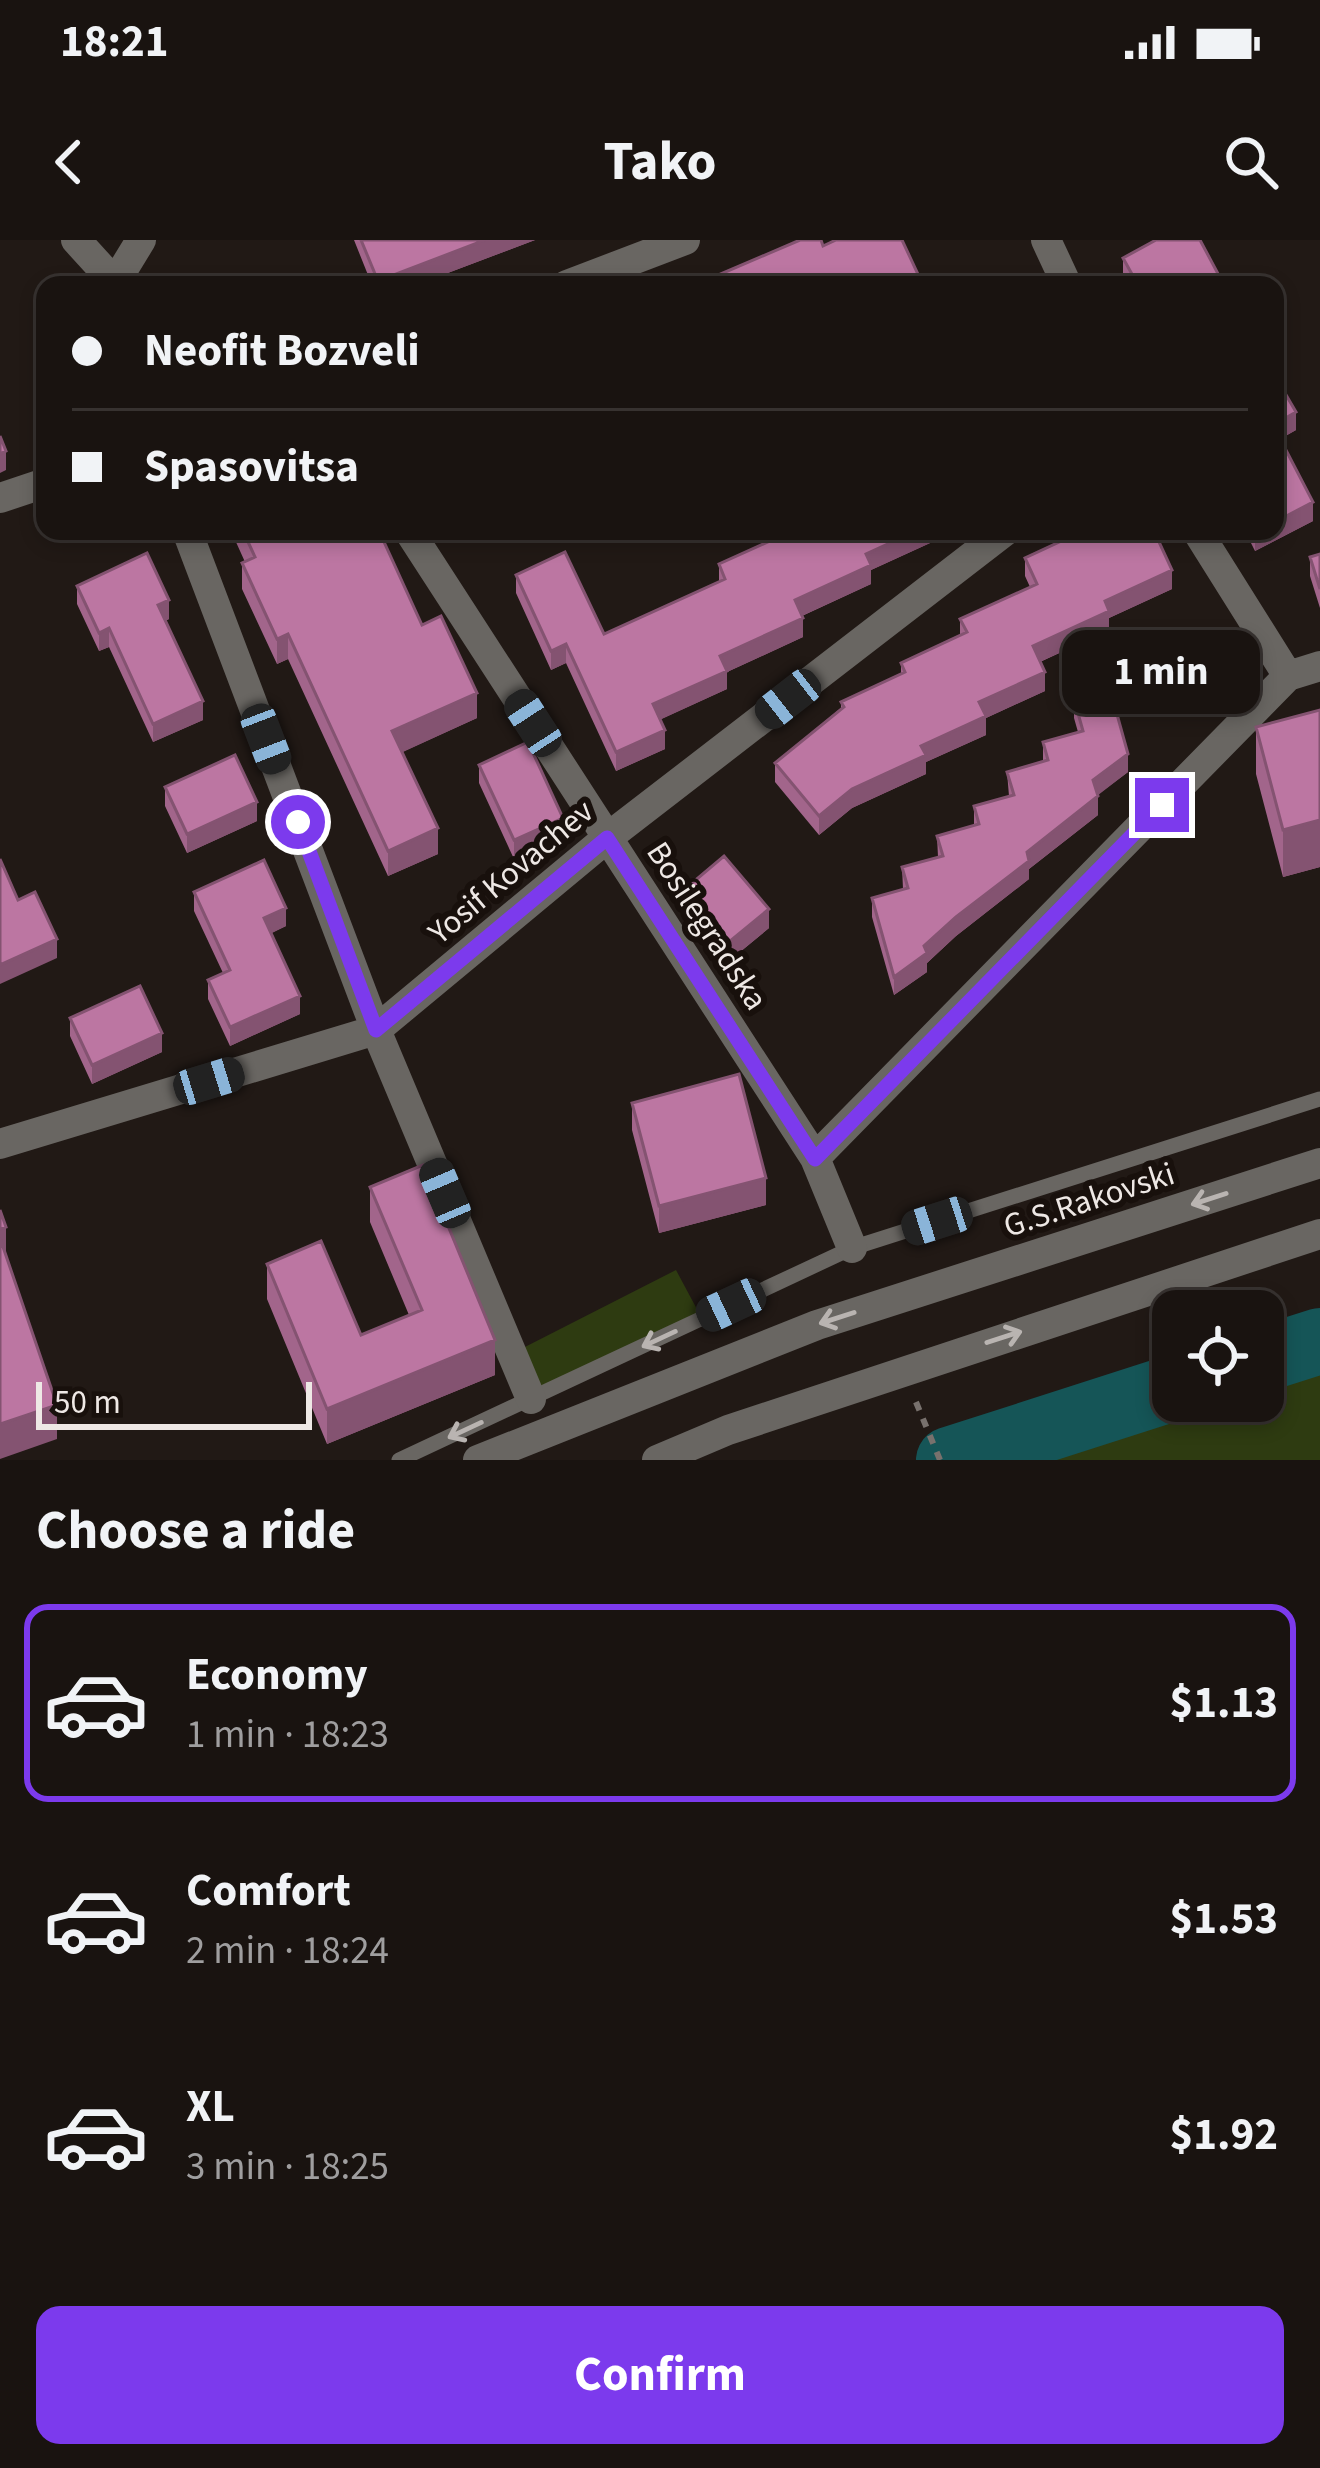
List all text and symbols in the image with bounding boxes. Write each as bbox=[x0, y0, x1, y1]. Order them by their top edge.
text: 18:21 bbox=[60, 10, 169, 74]
text: Tako bbox=[603, 124, 717, 201]
icon: back bbox=[36, 129, 102, 195]
icon: search bbox=[1218, 129, 1284, 195]
text: Neofit Bozveli bbox=[144, 319, 420, 383]
text: Spasovitsa bbox=[144, 435, 359, 499]
callout: 1 min bbox=[1063, 631, 1261, 715]
text: 1 min bbox=[1114, 644, 1208, 700]
car bbox=[749, 663, 827, 735]
car bbox=[498, 683, 568, 763]
car bbox=[236, 699, 296, 779]
route end bbox=[1135, 778, 1189, 832]
street label: Yosif Kovachev bbox=[417, 788, 604, 956]
route start bbox=[271, 795, 325, 849]
street label: Bosilegradska bbox=[635, 833, 779, 1019]
car bbox=[169, 1053, 249, 1109]
street label: G.S.Rakovski bbox=[998, 1150, 1180, 1250]
car bbox=[414, 1153, 476, 1233]
one-way arrow bbox=[1191, 1190, 1229, 1212]
car bbox=[897, 1193, 977, 1249]
car bbox=[691, 1273, 771, 1337]
map controls bbox=[1152, 1290, 1284, 1422]
button: locate bbox=[1152, 1290, 1284, 1422]
one-way arrow bbox=[819, 1309, 857, 1331]
one-way arrow bbox=[985, 1325, 1023, 1347]
one-way arrow bbox=[642, 1329, 678, 1351]
scale bar bbox=[36, 1376, 312, 1429]
text: 50 m bbox=[54, 1379, 121, 1426]
one-way arrow bbox=[448, 1420, 484, 1442]
text: Choose a ride bbox=[36, 1493, 355, 1570]
text: Economy bbox=[186, 1643, 368, 1707]
icon: car bbox=[42, 1649, 150, 1757]
text: $1.13 bbox=[1169, 1671, 1278, 1735]
text: 1 min · 18:23 bbox=[186, 1707, 389, 1763]
text: Comfort bbox=[186, 1859, 351, 1923]
icon: car bbox=[42, 1865, 150, 1973]
text: $1.53 bbox=[1169, 1887, 1278, 1951]
text: 2 min · 18:24 bbox=[186, 1923, 389, 1979]
text: XL bbox=[186, 2075, 235, 2139]
icon: car bbox=[42, 2081, 150, 2189]
text: $1.92 bbox=[1169, 2103, 1278, 2167]
text: 3 min · 18:25 bbox=[186, 2139, 389, 2195]
button: Confirm bbox=[36, 2306, 1284, 2444]

